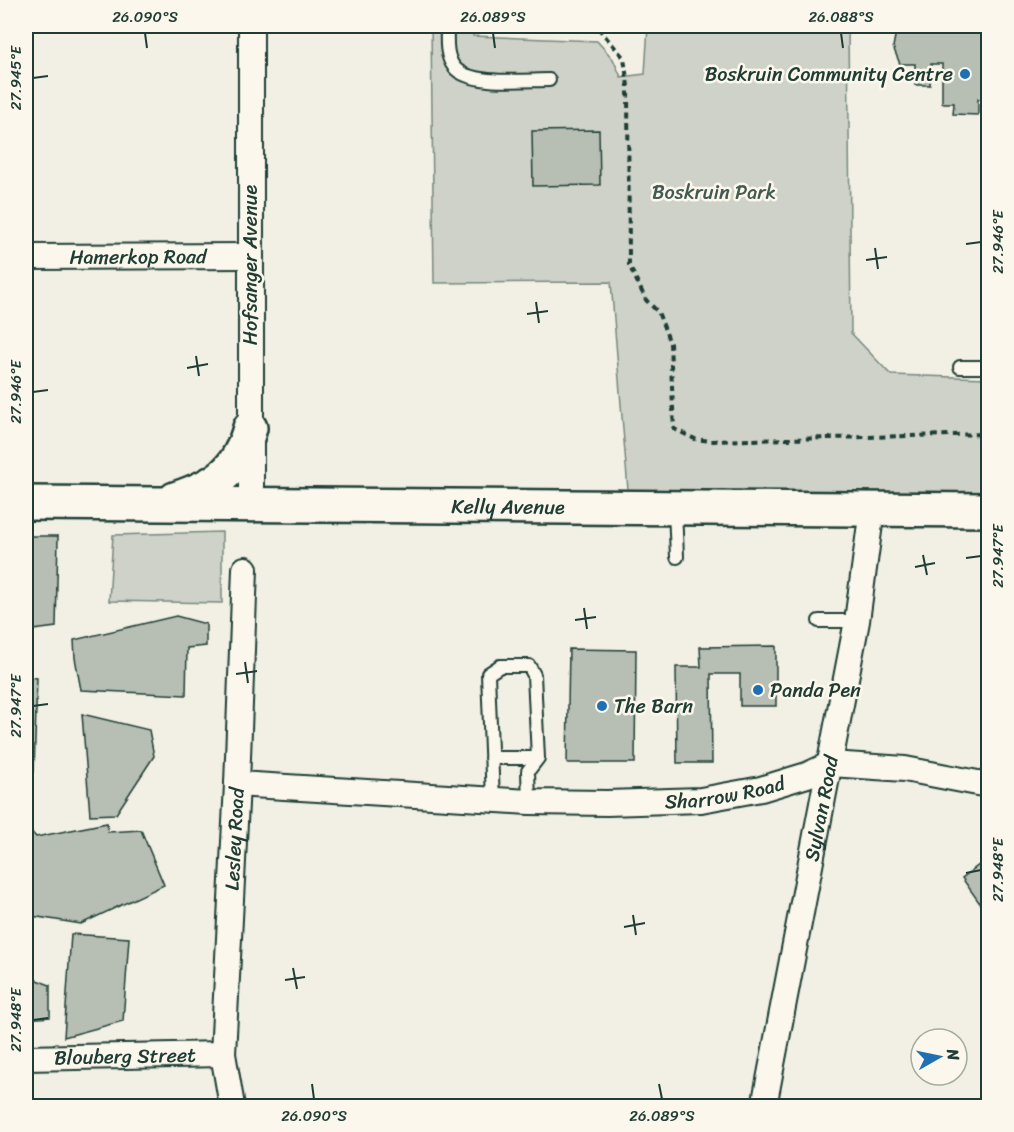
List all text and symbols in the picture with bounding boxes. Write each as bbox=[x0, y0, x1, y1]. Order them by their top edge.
text: 26.090°S bbox=[112, 4, 178, 30]
text: 26.089°S bbox=[460, 4, 526, 30]
text: 26.088°S bbox=[808, 4, 874, 30]
text: 27.945°E bbox=[3, 44, 29, 110]
place label: Boskruin Community Centre bbox=[705, 57, 953, 92]
marker: Boskruin Community Centre bbox=[958, 67, 972, 81]
park label: Boskruin Park bbox=[652, 175, 776, 210]
street label: Hofsanger Avenue bbox=[233, 185, 268, 345]
text: 27.946°E bbox=[985, 209, 1011, 274]
street label: Hamerkop Road bbox=[69, 239, 208, 275]
text: 27.946°E bbox=[3, 359, 29, 424]
street label: Kelly Avenue bbox=[451, 489, 565, 525]
text: 27.947°E bbox=[985, 523, 1011, 588]
text: 27.947°E bbox=[3, 673, 29, 738]
place label: Panda Pen bbox=[770, 673, 861, 708]
marker: Panda Pen bbox=[751, 683, 765, 697]
place label: The Barn bbox=[614, 689, 693, 724]
marker: The Barn bbox=[595, 699, 609, 713]
street label: Sylvan Road bbox=[794, 751, 849, 864]
street label: Sharrow Road bbox=[664, 765, 791, 819]
street label: Lesley Road bbox=[215, 785, 255, 891]
text: 27.948°E bbox=[985, 836, 1011, 902]
text: 27.948°E bbox=[3, 986, 29, 1052]
north arrow bbox=[909, 1027, 969, 1087]
street label: Blouberg Street bbox=[54, 1038, 197, 1075]
text: N bbox=[938, 1046, 969, 1063]
text: 26.090°S bbox=[281, 1103, 347, 1129]
text: 26.089°S bbox=[629, 1103, 695, 1129]

